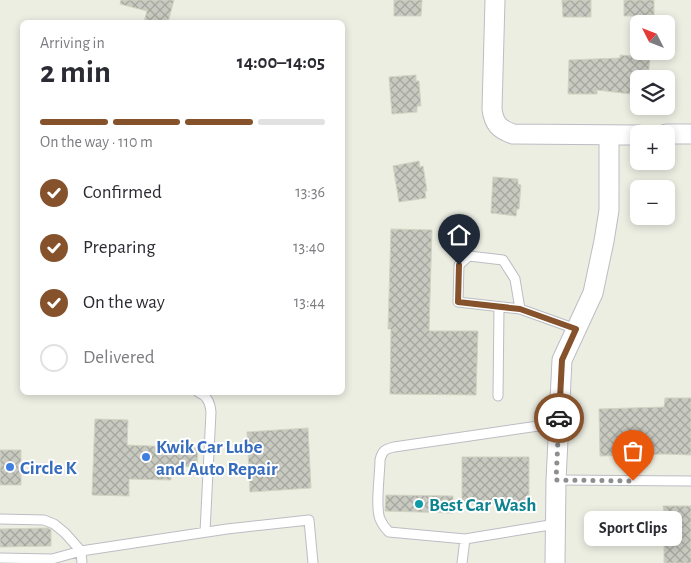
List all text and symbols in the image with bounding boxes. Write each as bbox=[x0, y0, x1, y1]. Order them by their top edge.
north arrow bbox=[630, 15, 675, 60]
map controls bbox=[630, 15, 675, 225]
text: Arriving in bbox=[40, 35, 105, 51]
text: 14:00–14:05 bbox=[237, 53, 325, 72]
text: 2 min bbox=[40, 56, 111, 88]
button: layers bbox=[630, 70, 675, 115]
button: + bbox=[630, 125, 675, 170]
text: On the way · 110 m bbox=[40, 134, 153, 150]
icon: check bbox=[40, 179, 68, 207]
button: − bbox=[630, 180, 675, 225]
text: Confirmed bbox=[83, 183, 162, 202]
text: 13:36 bbox=[295, 184, 325, 200]
pin bbox=[438, 214, 480, 265]
icon: home bbox=[445, 221, 473, 249]
icon: check bbox=[40, 234, 68, 262]
text: Preparing bbox=[83, 238, 156, 257]
text: 13:40 bbox=[293, 239, 325, 255]
icon: check bbox=[40, 289, 68, 317]
text: On the way bbox=[83, 293, 165, 312]
text: 13:44 bbox=[294, 294, 325, 310]
text: Delivered bbox=[83, 348, 155, 367]
courier bbox=[534, 393, 584, 443]
icon: car bbox=[545, 404, 573, 432]
pin bbox=[612, 430, 654, 481]
icon: bag bbox=[619, 437, 647, 465]
place label: Kwik Car Lube and Auto Repair bbox=[156, 438, 278, 479]
marker: Kwik Car Lube and Auto Repair bbox=[140, 451, 152, 463]
place label: Circle K bbox=[20, 459, 77, 478]
marker: Circle K bbox=[4, 461, 16, 473]
place label: Best Car Wash bbox=[429, 496, 536, 515]
marker: Best Car Wash bbox=[413, 498, 425, 510]
callout: Sport Clips bbox=[584, 511, 682, 546]
text: Sport Clips bbox=[599, 520, 667, 536]

